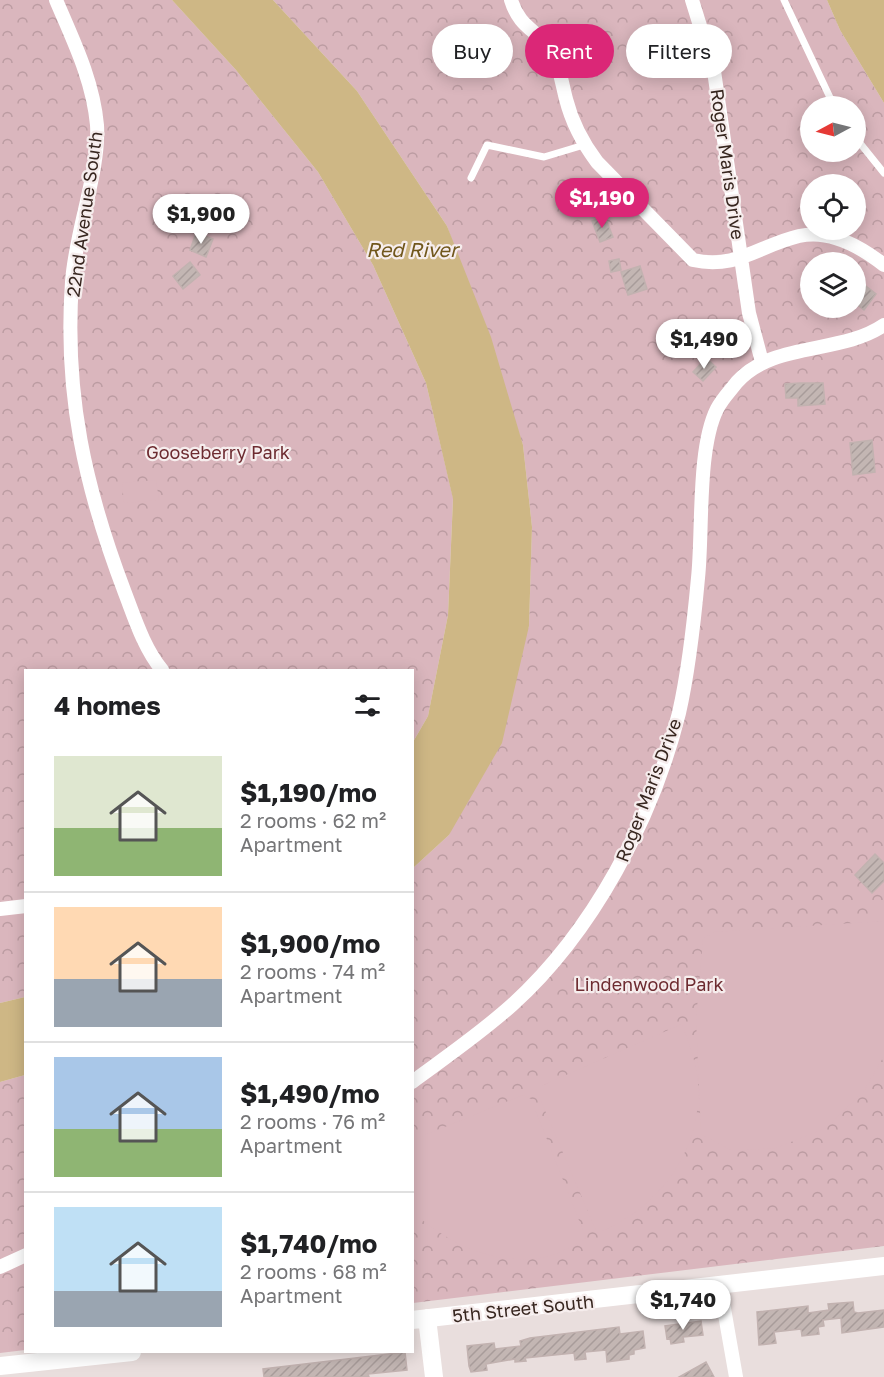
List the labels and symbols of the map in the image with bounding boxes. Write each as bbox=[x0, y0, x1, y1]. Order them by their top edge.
street label: Roger Maris Drive bbox=[707, 87, 749, 241]
north arrow bbox=[800, 96, 866, 162]
street label: 22nd Avenue South bbox=[61, 130, 107, 298]
pin: $1,190 bbox=[553, 178, 651, 229]
pin: $1,900 bbox=[152, 194, 250, 245]
water label: Red River bbox=[366, 237, 461, 261]
pin: $1,490 bbox=[655, 319, 753, 370]
park label: Gooseberry Park bbox=[146, 441, 290, 463]
street label: Roger Maris Drive bbox=[610, 715, 686, 865]
park label: Lindenwood Park bbox=[574, 973, 724, 995]
pin: $1,740 bbox=[634, 1280, 732, 1331]
street label: 5th Street South bbox=[451, 1290, 595, 1326]

